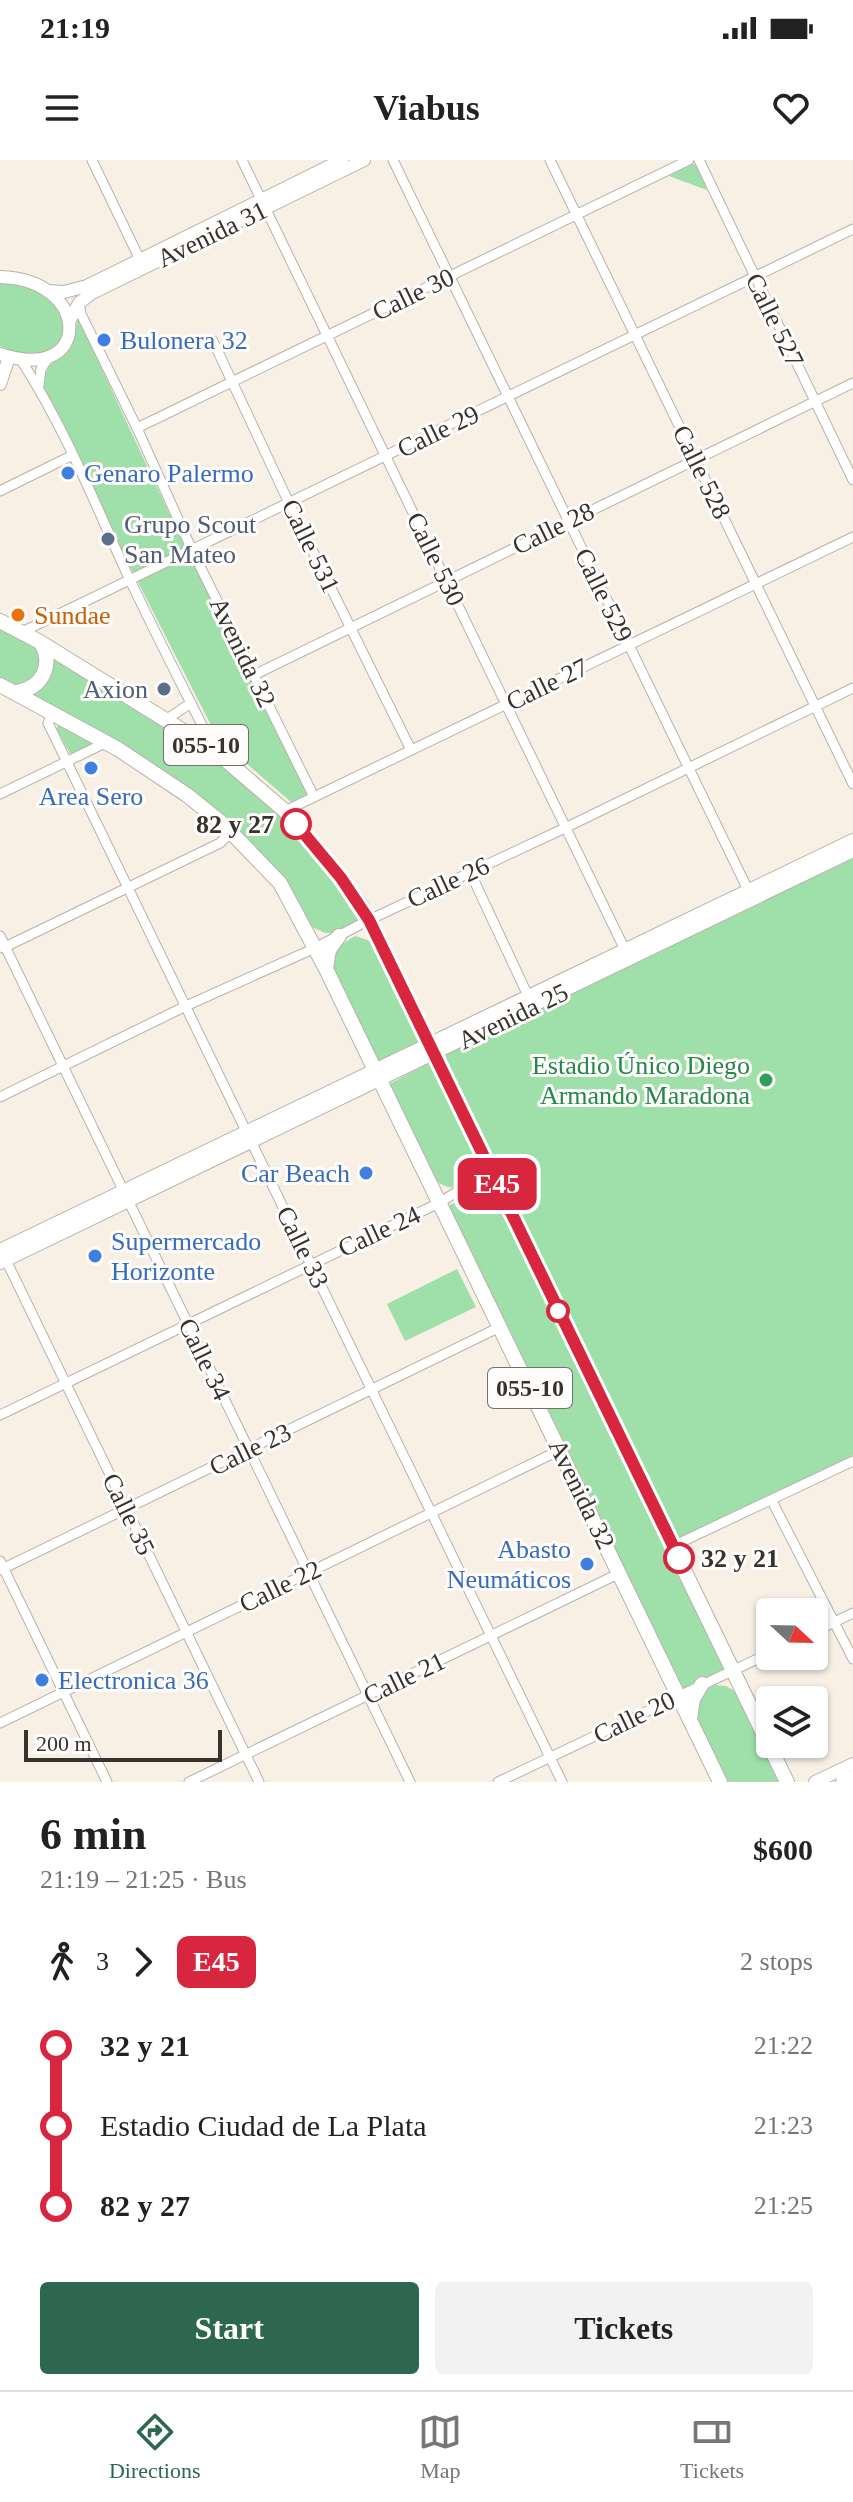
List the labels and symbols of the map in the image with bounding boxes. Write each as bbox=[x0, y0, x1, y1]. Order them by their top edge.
street label: Avenida 31 bbox=[153, 195, 272, 273]
street label: Calle 30 bbox=[368, 262, 459, 327]
street label: Calle 527 bbox=[740, 269, 810, 372]
place label: Bulonera 32 bbox=[120, 326, 248, 355]
marker: Bulonera 32 bbox=[95, 331, 113, 349]
street label: Calle 29 bbox=[393, 399, 484, 464]
street label: Calle 528 bbox=[667, 421, 737, 524]
place label: Genaro Palermo bbox=[84, 459, 254, 488]
marker: Genaro Palermo bbox=[59, 464, 77, 482]
street label: Calle 531 bbox=[276, 495, 346, 598]
street label: Calle 28 bbox=[508, 496, 599, 561]
street label: Calle 530 bbox=[401, 508, 471, 611]
place label: Grupo Scout San Mateo bbox=[124, 510, 257, 569]
marker: Grupo Scout San Mateo bbox=[99, 530, 117, 548]
street label: Calle 529 bbox=[569, 544, 639, 647]
street label: Avenida 32 bbox=[204, 593, 282, 712]
place label: Sundae bbox=[34, 601, 111, 630]
marker: Sundae bbox=[9, 606, 27, 624]
street label: Calle 27 bbox=[502, 652, 593, 717]
place label: Axion bbox=[83, 675, 148, 704]
marker: Axion bbox=[155, 680, 173, 698]
road number: 055-10 bbox=[164, 725, 248, 765]
marker: Area Sero bbox=[82, 759, 100, 777]
place label: Area Sero bbox=[39, 782, 143, 811]
marker: 82 y 27 bbox=[281, 809, 311, 839]
place label: 82 y 27 bbox=[196, 810, 274, 839]
street label: Calle 26 bbox=[402, 851, 494, 914]
street label: Avenida 25 bbox=[454, 977, 573, 1055]
place label: Estadio Único Diego Armando Maradona bbox=[532, 1051, 750, 1110]
marker: Estadio Único Diego Armando Maradona bbox=[757, 1071, 775, 1089]
line badge: E45 bbox=[451, 1158, 543, 1210]
place label: Car Beach bbox=[241, 1159, 350, 1188]
marker: Car Beach bbox=[357, 1164, 375, 1182]
street label: Calle 24 bbox=[333, 1200, 425, 1263]
street label: Calle 33 bbox=[270, 1202, 335, 1293]
place label: Supermercado Horizonte bbox=[111, 1227, 261, 1286]
marker: Supermercado Horizonte bbox=[86, 1247, 104, 1265]
unlabelled marker bbox=[547, 1300, 569, 1322]
street label: Calle 34 bbox=[172, 1314, 237, 1405]
road number: 055-10 bbox=[488, 1368, 572, 1408]
street label: Calle 23 bbox=[205, 1417, 296, 1482]
street label: Avenida 32 bbox=[543, 1435, 621, 1554]
street label: Calle 35 bbox=[96, 1469, 161, 1560]
place label: Abasto Neumáticos bbox=[447, 1535, 571, 1594]
marker: 32 y 21 bbox=[664, 1543, 694, 1573]
place label: 32 y 21 bbox=[701, 1544, 779, 1573]
street label: Calle 22 bbox=[235, 1554, 326, 1619]
marker: Abasto Neumáticos bbox=[578, 1555, 596, 1573]
north arrow bbox=[756, 1598, 828, 1670]
street label: Calle 21 bbox=[359, 1646, 450, 1711]
place label: Electronica 36 bbox=[58, 1666, 209, 1695]
marker: Electronica 36 bbox=[33, 1671, 51, 1689]
street label: Calle 20 bbox=[589, 1685, 680, 1750]
scale bar bbox=[24, 1726, 222, 1762]

